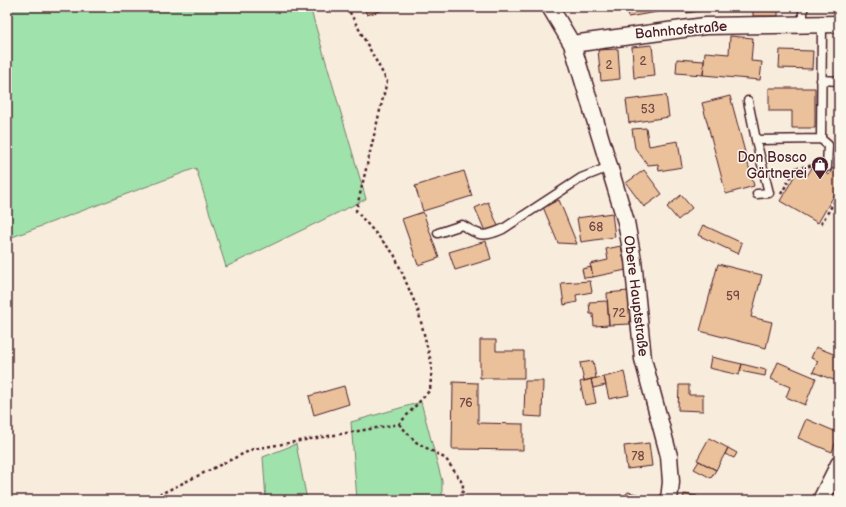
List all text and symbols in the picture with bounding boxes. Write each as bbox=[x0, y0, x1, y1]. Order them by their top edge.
street label: Bahnhofstraße bbox=[634, 17, 728, 43]
house number: 2 bbox=[639, 54, 647, 69]
house number: 2 bbox=[605, 58, 613, 73]
house number: 53 bbox=[641, 102, 655, 117]
place label: Don Bosco Gärtnerei bbox=[737, 149, 807, 182]
shop icon: Don Bosco Gärtnerei bbox=[810, 155, 830, 180]
house number: 68 bbox=[589, 220, 603, 235]
street label: Obere Hauptstraße bbox=[620, 235, 652, 357]
house number: 59 bbox=[726, 289, 740, 304]
house number: 72 bbox=[613, 306, 625, 321]
house number: 76 bbox=[459, 396, 473, 411]
house number: 78 bbox=[632, 449, 644, 464]

